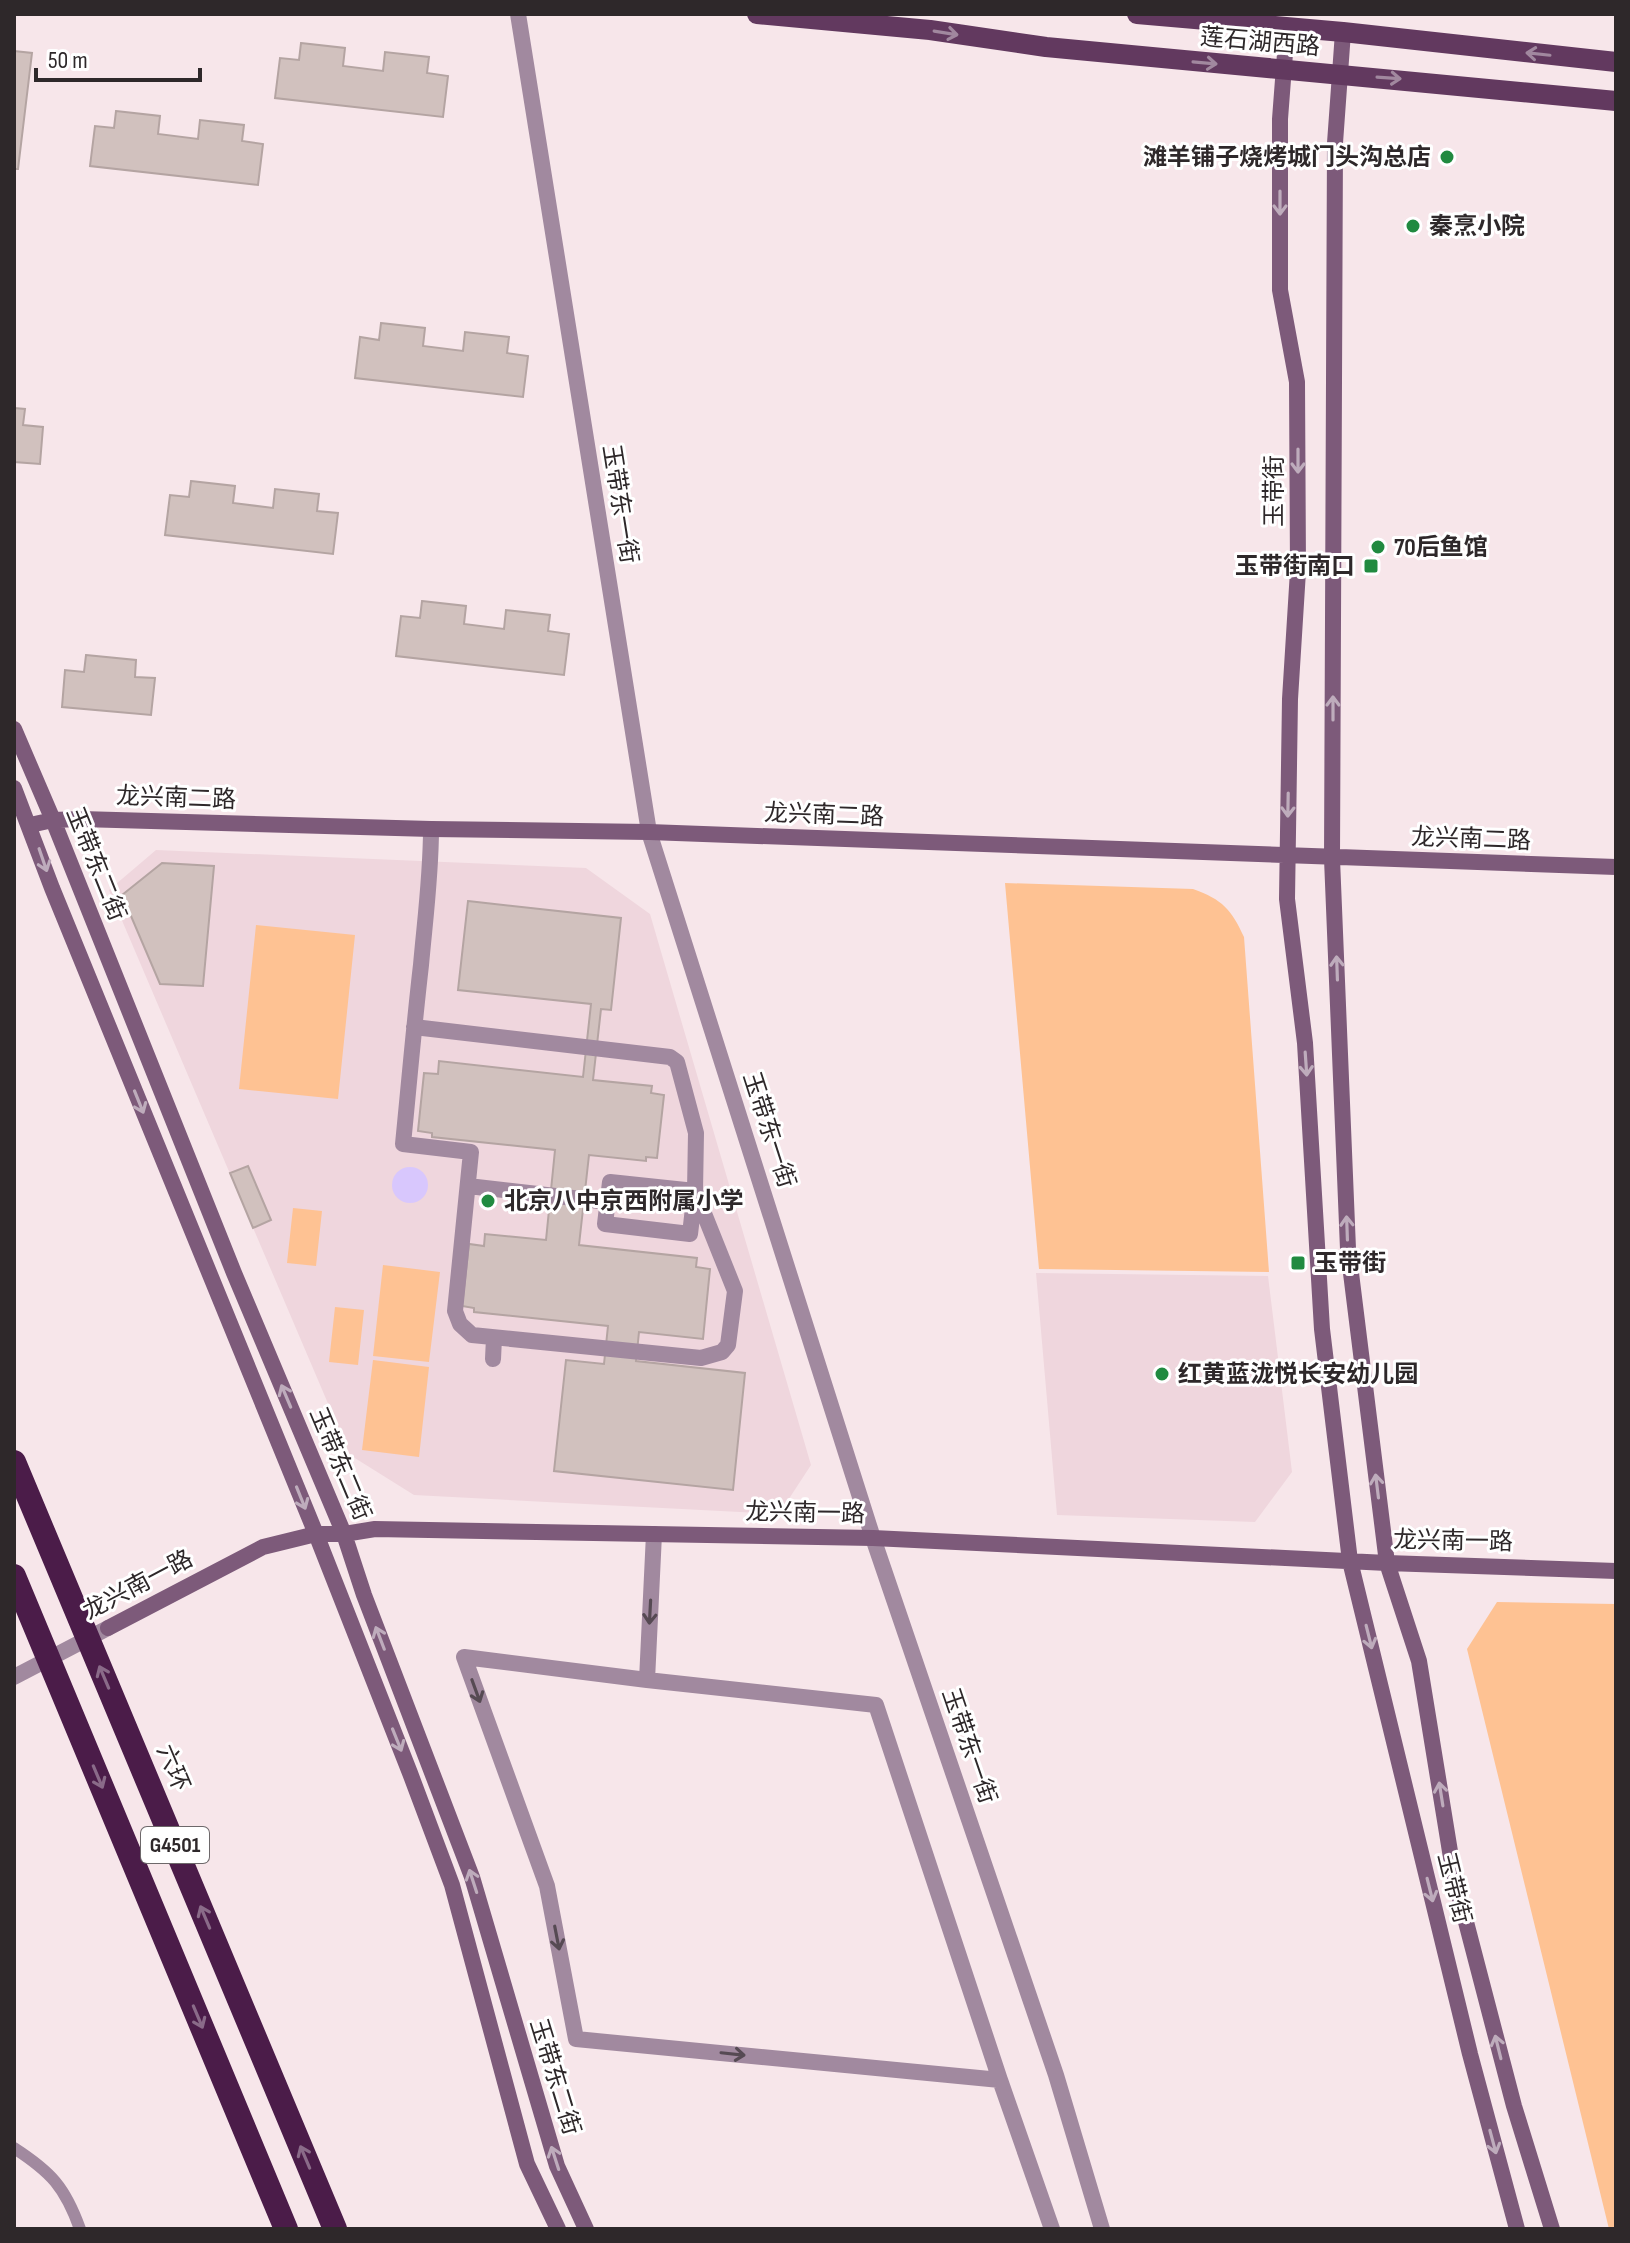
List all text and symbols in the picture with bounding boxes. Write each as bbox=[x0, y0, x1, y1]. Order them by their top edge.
street label: 莲石湖西路 bbox=[1199, 22, 1321, 62]
one-way arrow bbox=[933, 26, 959, 41]
scale bar bbox=[36, 32, 200, 82]
text: 50 m bbox=[48, 46, 88, 75]
one-way arrow bbox=[1526, 46, 1552, 61]
one-way arrow bbox=[1191, 56, 1218, 71]
one-way arrow bbox=[1375, 71, 1402, 86]
place label: 滩羊铺子烧烤城门头沟总店 bbox=[1143, 143, 1431, 172]
marker: 滩羊铺子烧烤城门头沟总店 bbox=[1438, 148, 1456, 166]
one-way arrow bbox=[1272, 189, 1288, 216]
place label: 秦烹小院 bbox=[1429, 212, 1525, 241]
marker: 秦烹小院 bbox=[1404, 217, 1422, 235]
street label: 玉带东一街 bbox=[596, 442, 644, 566]
one-way arrow bbox=[1290, 447, 1305, 474]
street label: 玉带街 bbox=[1260, 455, 1289, 527]
place label: 70后鱼馆 bbox=[1394, 533, 1488, 562]
marker: 70后鱼馆 bbox=[1369, 538, 1387, 556]
place label: 玉带街南口 bbox=[1235, 552, 1355, 581]
marker: 玉带街南口 bbox=[1362, 557, 1380, 575]
one-way arrow bbox=[1325, 695, 1341, 722]
street label: 龙兴南二路 bbox=[116, 781, 236, 815]
one-way arrow bbox=[1280, 791, 1296, 818]
street label: 龙兴南二路 bbox=[764, 798, 884, 832]
street label: 玉带东二街 bbox=[60, 803, 132, 925]
street label: 龙兴南二路 bbox=[1411, 822, 1531, 856]
one-way arrow bbox=[36, 848, 51, 873]
one-way arrow bbox=[1329, 955, 1344, 982]
one-way arrow bbox=[1299, 1050, 1314, 1077]
street label: 玉带东一街 bbox=[737, 1068, 801, 1192]
one-way arrow bbox=[133, 1089, 148, 1114]
place label: 北京八中京西附属小学 bbox=[504, 1187, 744, 1216]
marker: 北京八中京西附属小学 bbox=[479, 1192, 497, 1210]
one-way arrow bbox=[1340, 1215, 1355, 1242]
place label: 玉带街 bbox=[1314, 1249, 1386, 1278]
marker: 玉带街 bbox=[1289, 1254, 1307, 1272]
place label: 红黄蓝泷悦长安幼儿园 bbox=[1178, 1360, 1418, 1389]
marker: 红黄蓝泷悦长安幼儿园 bbox=[1153, 1365, 1171, 1383]
one-way arrow bbox=[277, 1385, 292, 1409]
street label: 玉带东二街 bbox=[303, 1403, 377, 1525]
one-way arrow bbox=[1370, 1473, 1385, 1500]
one-way arrow bbox=[295, 1485, 310, 1510]
street label: 龙兴南一路 bbox=[745, 1497, 865, 1529]
street label: 龙兴南一路 bbox=[1393, 1525, 1513, 1557]
street label: 龙兴南一路 bbox=[78, 1544, 198, 1626]
one-way arrow bbox=[643, 1598, 658, 1625]
one-way arrow bbox=[1362, 1624, 1377, 1650]
one-way arrow bbox=[372, 1627, 386, 1651]
one-way arrow bbox=[96, 1666, 111, 1690]
one-way arrow bbox=[470, 1678, 485, 1703]
street label: 玉带东一街 bbox=[936, 1685, 1002, 1807]
one-way arrow bbox=[390, 1727, 405, 1752]
street label: 六环 bbox=[150, 1740, 196, 1796]
one-way arrow bbox=[91, 1764, 106, 1789]
one-way arrow bbox=[1433, 1781, 1448, 1807]
road number: G4501 bbox=[141, 1827, 209, 1863]
street label: 玉带街 bbox=[1431, 1850, 1477, 1926]
one-way arrow bbox=[465, 1869, 480, 1895]
one-way arrow bbox=[1423, 1876, 1438, 1902]
one-way arrow bbox=[196, 1905, 211, 1930]
one-way arrow bbox=[550, 1925, 565, 1950]
one-way arrow bbox=[191, 2004, 206, 2029]
street label: 玉带东二街 bbox=[524, 2015, 586, 2139]
one-way arrow bbox=[1490, 2035, 1505, 2060]
one-way arrow bbox=[719, 2046, 746, 2061]
one-way arrow bbox=[1487, 2129, 1502, 2155]
one-way arrow bbox=[297, 2145, 312, 2170]
one-way arrow bbox=[546, 2145, 561, 2170]

